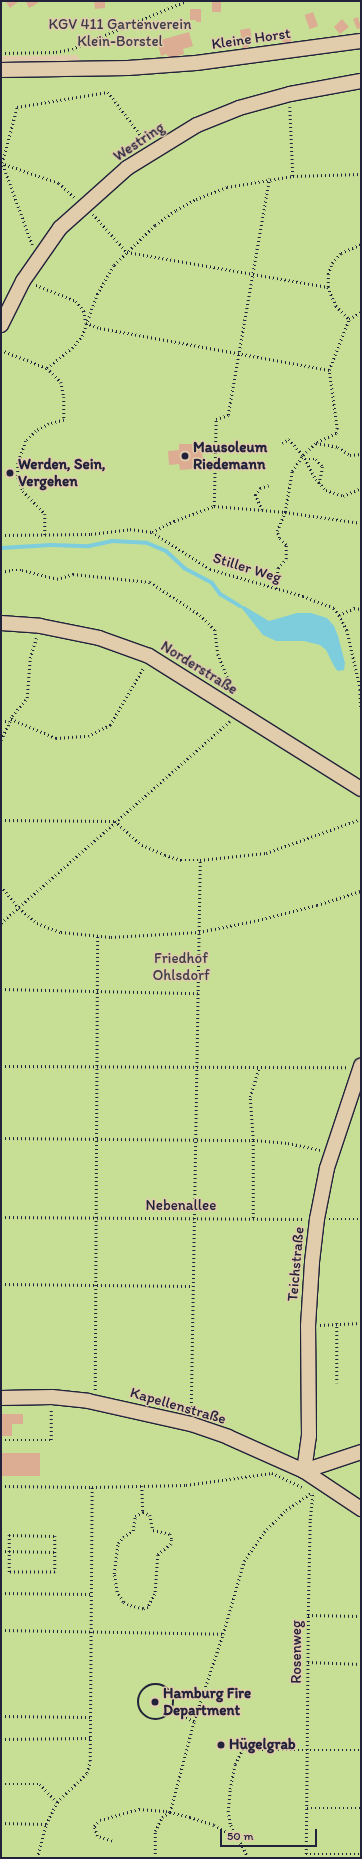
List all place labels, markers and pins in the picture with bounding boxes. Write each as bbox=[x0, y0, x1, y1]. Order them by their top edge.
place label: Mausoleum Riedemann bbox=[193, 438, 267, 473]
marker: Mausoleum Riedemann bbox=[180, 451, 190, 461]
place label: Werden, Sein, Vergehen bbox=[18, 455, 105, 490]
marker: Werden, Sein, Vergehen bbox=[5, 468, 15, 478]
place label: Hamburg Fire Department bbox=[163, 1684, 251, 1719]
marker: Hamburg Fire Department bbox=[150, 1697, 160, 1707]
place label: Hügelgrab bbox=[229, 1736, 296, 1754]
marker: Hügelgrab bbox=[216, 1740, 226, 1750]

